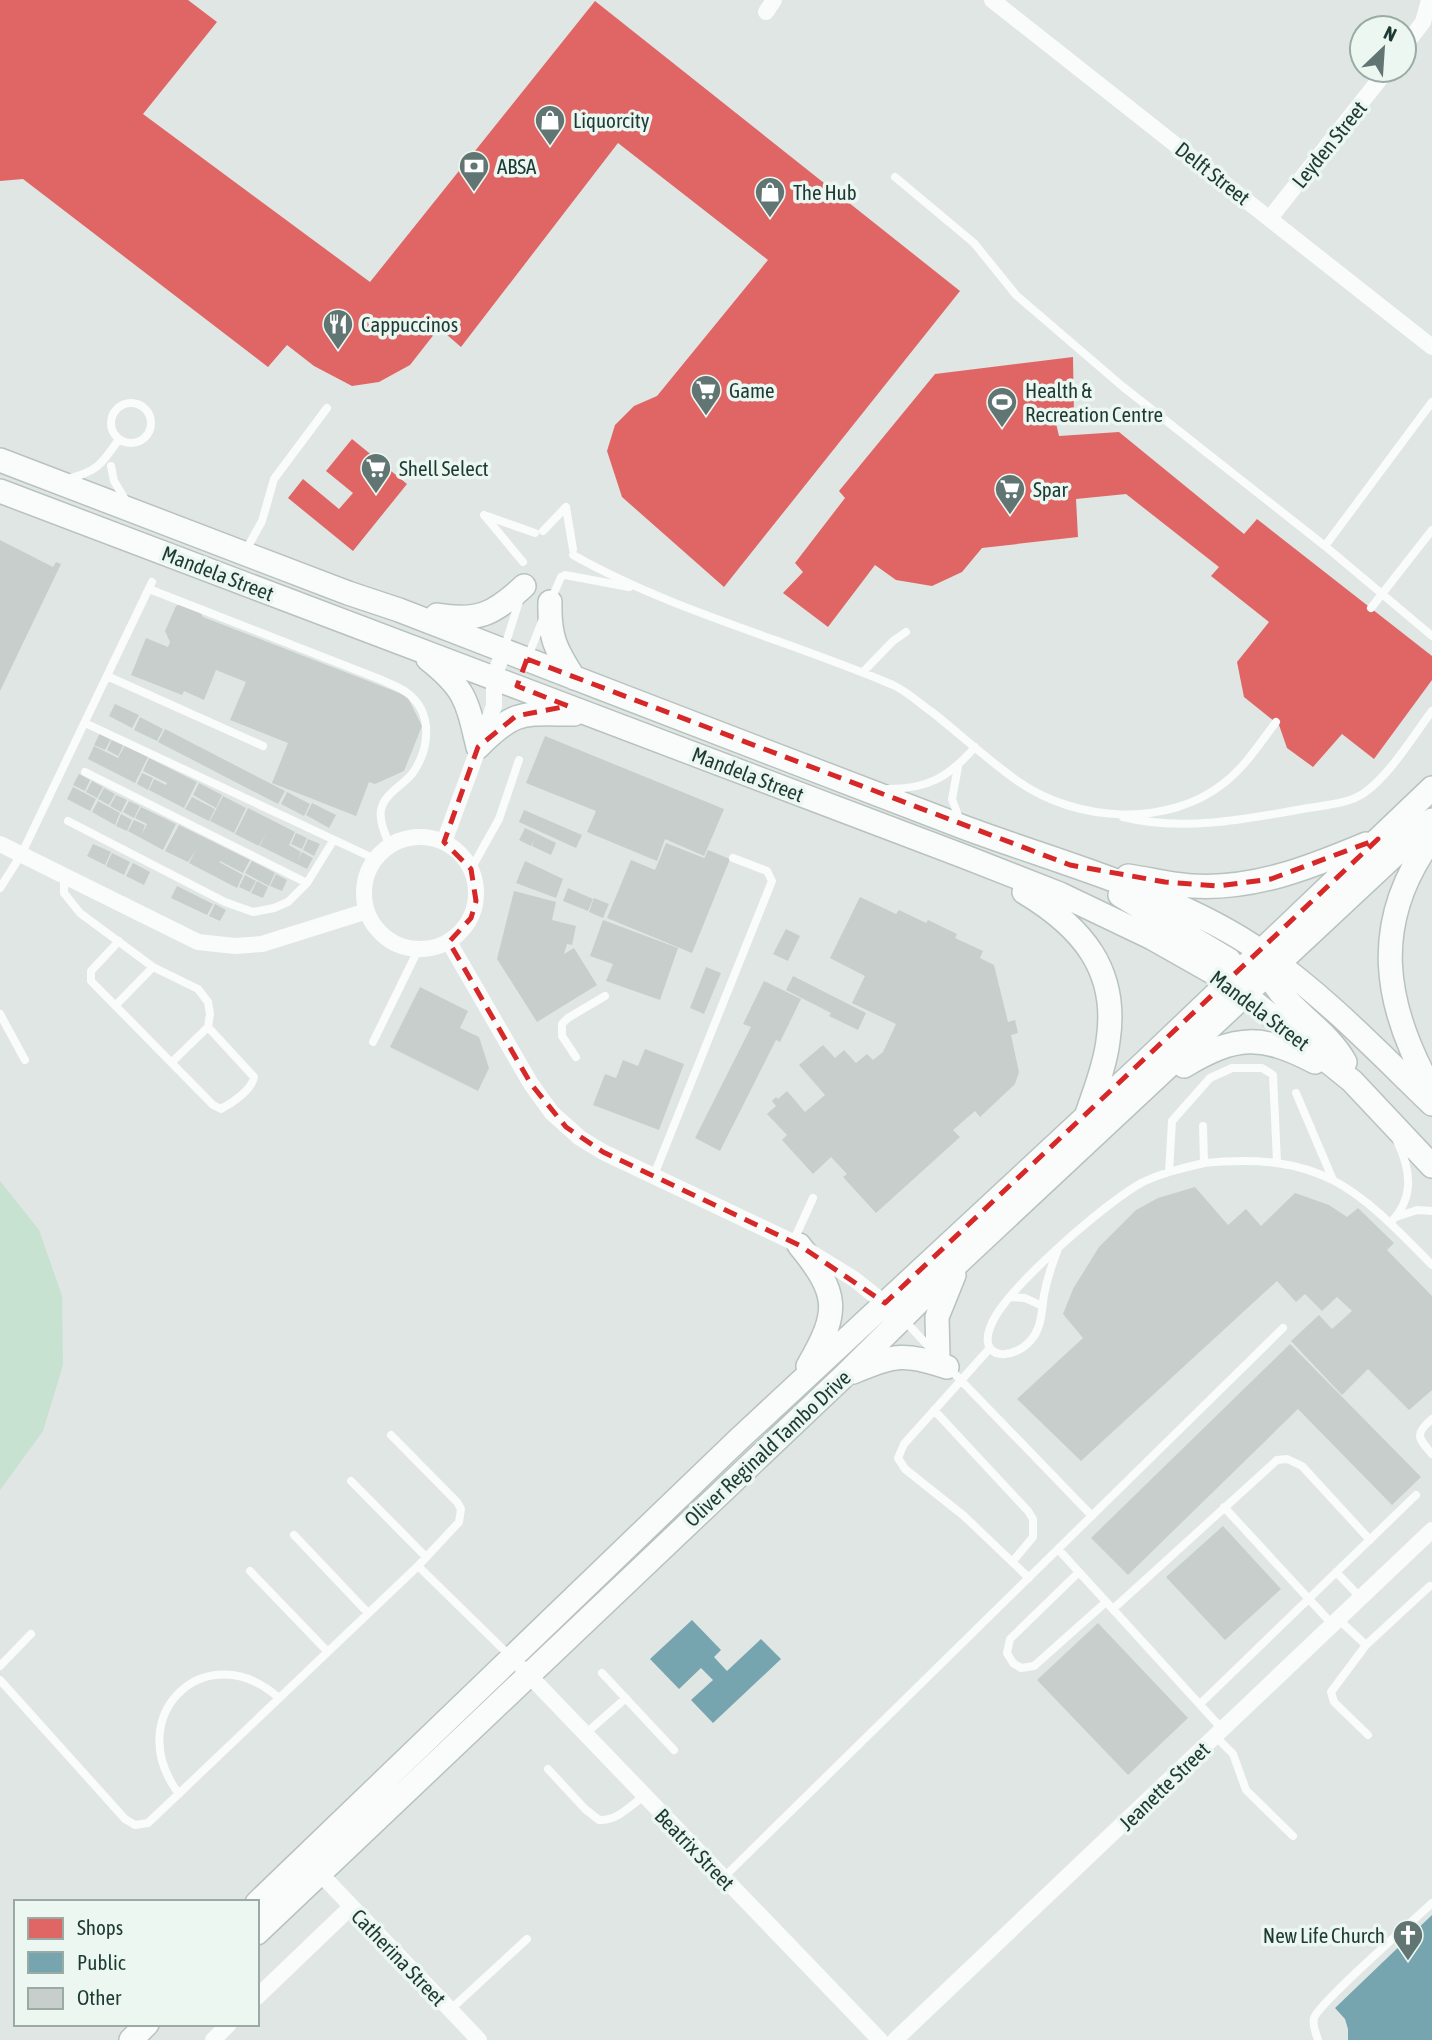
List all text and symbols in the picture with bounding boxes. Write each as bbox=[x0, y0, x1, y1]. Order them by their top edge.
north arrow bbox=[1348, 14, 1418, 84]
text: N bbox=[1380, 21, 1400, 46]
street label: Leyden Street bbox=[1287, 96, 1371, 192]
shop icon: Liquorcity bbox=[533, 103, 567, 147]
place label: Liquorcity bbox=[573, 108, 650, 132]
street label: Delft Street bbox=[1171, 137, 1255, 209]
bank icon: ABSA bbox=[457, 149, 491, 193]
place label: ABSA bbox=[497, 154, 537, 178]
shop icon: The Hub bbox=[753, 175, 787, 219]
place label: The Hub bbox=[793, 180, 857, 204]
restaurant icon: Cappuccinos bbox=[321, 307, 355, 351]
place label: Cappuccinos bbox=[361, 312, 458, 336]
supermarket icon: Game bbox=[689, 373, 723, 417]
place label: Game bbox=[729, 378, 775, 402]
place label: Health & Recreation Centre bbox=[1025, 378, 1163, 426]
sports icon: Health & Recreation Centre bbox=[985, 385, 1019, 429]
supermarket icon: Shell Select bbox=[359, 451, 393, 495]
place label: Shell Select bbox=[399, 456, 489, 480]
supermarket icon: Spar bbox=[993, 472, 1027, 516]
place label: Spar bbox=[1033, 477, 1069, 501]
street label: Mandela Street bbox=[159, 541, 277, 605]
street label: Mandela Street bbox=[689, 742, 807, 806]
street label: Mandela Street bbox=[1206, 965, 1314, 1055]
street label: Oliver Reginald Tambo Drive bbox=[679, 1365, 855, 1531]
street label: Jeanette Street bbox=[1114, 1737, 1214, 1835]
street label: Beatrix Street bbox=[650, 1803, 740, 1895]
legend bbox=[14, 1900, 259, 2026]
street label: Catherina Street bbox=[347, 1904, 451, 2010]
text: Shops bbox=[77, 1915, 123, 1939]
church icon: New Life Church bbox=[1391, 1918, 1425, 1962]
place label: New Life Church bbox=[1263, 1923, 1385, 1947]
text: Public bbox=[77, 1950, 126, 1974]
text: Other bbox=[77, 1985, 122, 2009]

